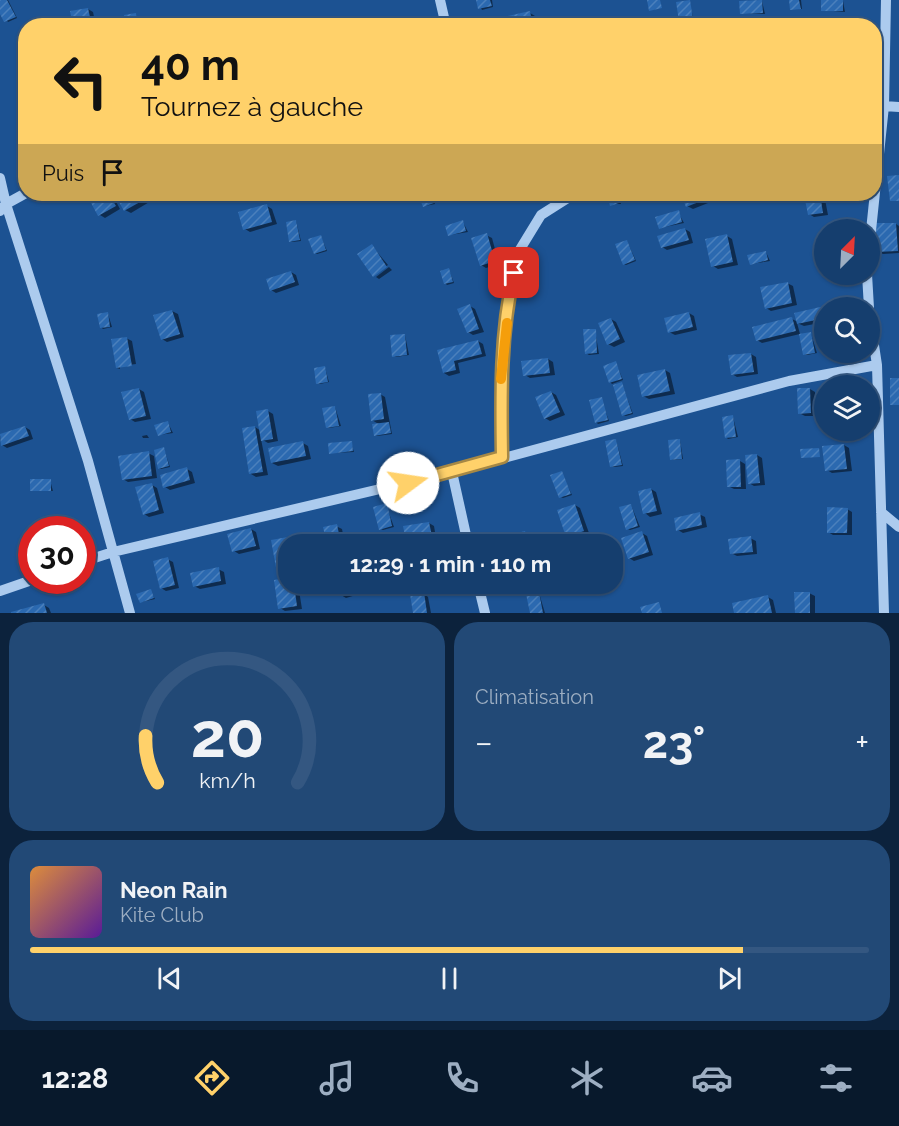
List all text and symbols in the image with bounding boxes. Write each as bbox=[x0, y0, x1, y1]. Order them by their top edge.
text: 40 m bbox=[141, 41, 240, 90]
icon: left bbox=[42, 42, 120, 120]
text: Tournez à gauche bbox=[141, 91, 363, 122]
icon: arrive bbox=[96, 156, 129, 189]
text: Puis bbox=[42, 160, 84, 186]
north arrow bbox=[814, 219, 880, 285]
map controls bbox=[814, 219, 880, 441]
pin bbox=[488, 247, 539, 298]
icon: arrive bbox=[497, 256, 530, 289]
button: search bbox=[814, 297, 880, 363]
button: layers bbox=[814, 375, 880, 441]
position arrow bbox=[376, 451, 440, 515]
speed limit sign: 30 bbox=[18, 516, 96, 594]
text: 12:29 · 1 min · 110 m bbox=[350, 551, 551, 577]
text: Climatisation bbox=[475, 685, 594, 709]
text: 20 bbox=[190, 698, 264, 772]
text: 23° bbox=[643, 716, 705, 769]
text: − bbox=[475, 723, 493, 762]
text: + bbox=[855, 723, 869, 762]
text: km/h bbox=[199, 769, 255, 794]
text: Neon Rain bbox=[120, 877, 228, 903]
text: Kite Club bbox=[120, 903, 204, 927]
icon: previous bbox=[153, 962, 186, 995]
icon: pause bbox=[433, 962, 466, 995]
icon: next bbox=[713, 962, 746, 995]
icon: directions bbox=[191, 1057, 233, 1099]
icon: music bbox=[316, 1057, 358, 1099]
icon: phone bbox=[441, 1057, 483, 1099]
icon: climate bbox=[566, 1057, 608, 1099]
icon: car bbox=[691, 1057, 733, 1099]
icon: filters bbox=[815, 1057, 857, 1099]
text: 12:28 bbox=[41, 1063, 108, 1094]

